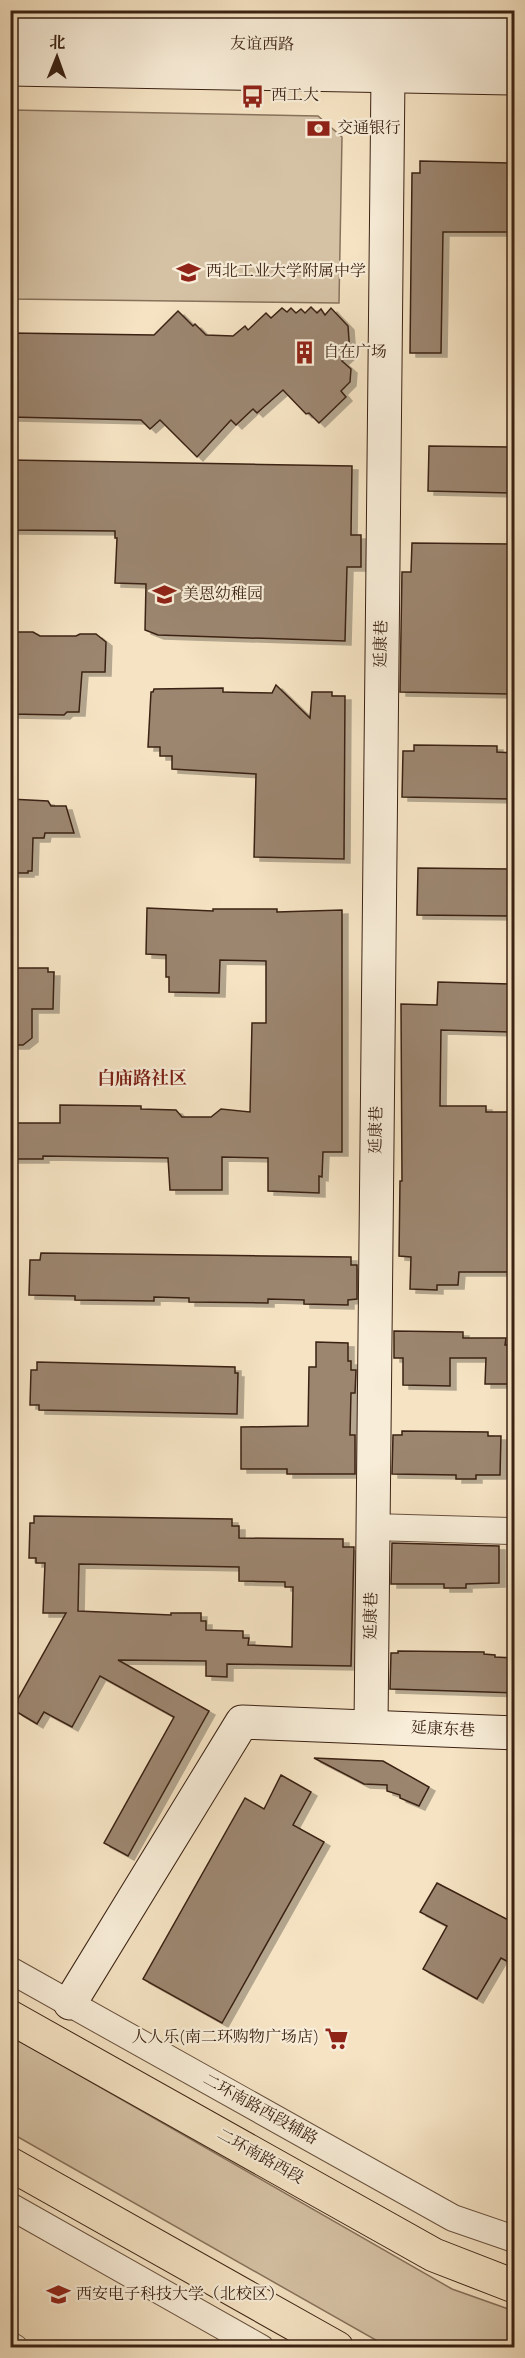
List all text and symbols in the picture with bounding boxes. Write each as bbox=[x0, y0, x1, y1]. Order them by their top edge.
north arrow bbox=[27, 27, 87, 87]
text: 北 bbox=[49, 34, 65, 52]
street label: 友谊西路 bbox=[230, 34, 294, 54]
bus stop icon: 西工大 bbox=[240, 83, 266, 109]
place label: 西工大 bbox=[271, 86, 319, 104]
bank icon: 交通银行 bbox=[306, 116, 332, 142]
place label: 交通银行 bbox=[337, 119, 401, 137]
school or university icon: 西北工业大学附属中学 bbox=[175, 259, 201, 285]
place label: 西北工业大学附属中学 bbox=[206, 262, 366, 280]
building icon: 自在广场 bbox=[292, 340, 318, 366]
place label: 自在广场 bbox=[323, 343, 387, 361]
school or university icon: 美恩幼稚园 bbox=[152, 582, 178, 608]
place label: 美恩幼稚园 bbox=[183, 585, 263, 603]
street label: 延康巷 bbox=[372, 620, 390, 668]
district label: 白庙路社区 bbox=[97, 1068, 187, 1088]
street label: 延康巷 bbox=[367, 1106, 385, 1154]
street label: 延康巷 bbox=[362, 1592, 380, 1640]
street label: 延康东巷 bbox=[411, 1718, 475, 1740]
supermarket icon: 人人乐(南二环购物广场店) bbox=[324, 2025, 350, 2051]
place label: 人人乐(南二环购物广场店) bbox=[131, 2028, 319, 2046]
street label: 二环南路西段辅路 bbox=[200, 2070, 321, 2148]
street label: 二环南路西段 bbox=[214, 2125, 307, 2187]
school or university icon: 西安电子科技大学（北校区） bbox=[45, 2282, 71, 2308]
place label: 西安电子科技大学（北校区） bbox=[76, 2285, 284, 2303]

